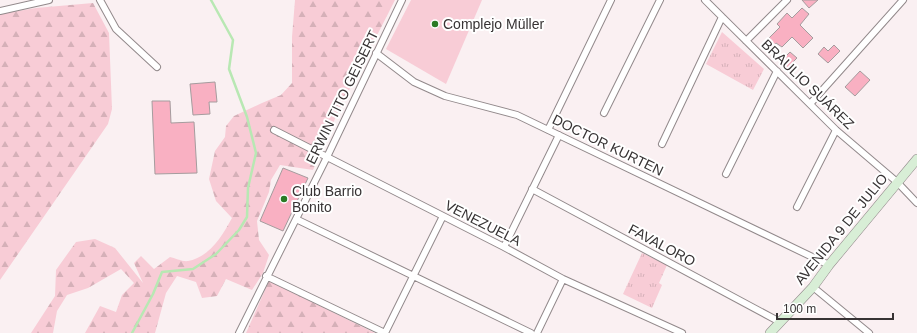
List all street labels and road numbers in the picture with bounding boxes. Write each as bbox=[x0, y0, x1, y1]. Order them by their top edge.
street label: ERWIN TITO GEISERT bbox=[303, 27, 382, 166]
street label: BRAULIO SUÁREZ bbox=[759, 36, 858, 132]
street label: DOCTOR KURTEN bbox=[550, 111, 666, 179]
street label: AVENIDA 9 DE JULIO bbox=[791, 170, 891, 288]
street label: VENEZUELA bbox=[442, 197, 524, 249]
street label: FAVALORO bbox=[626, 221, 698, 269]

